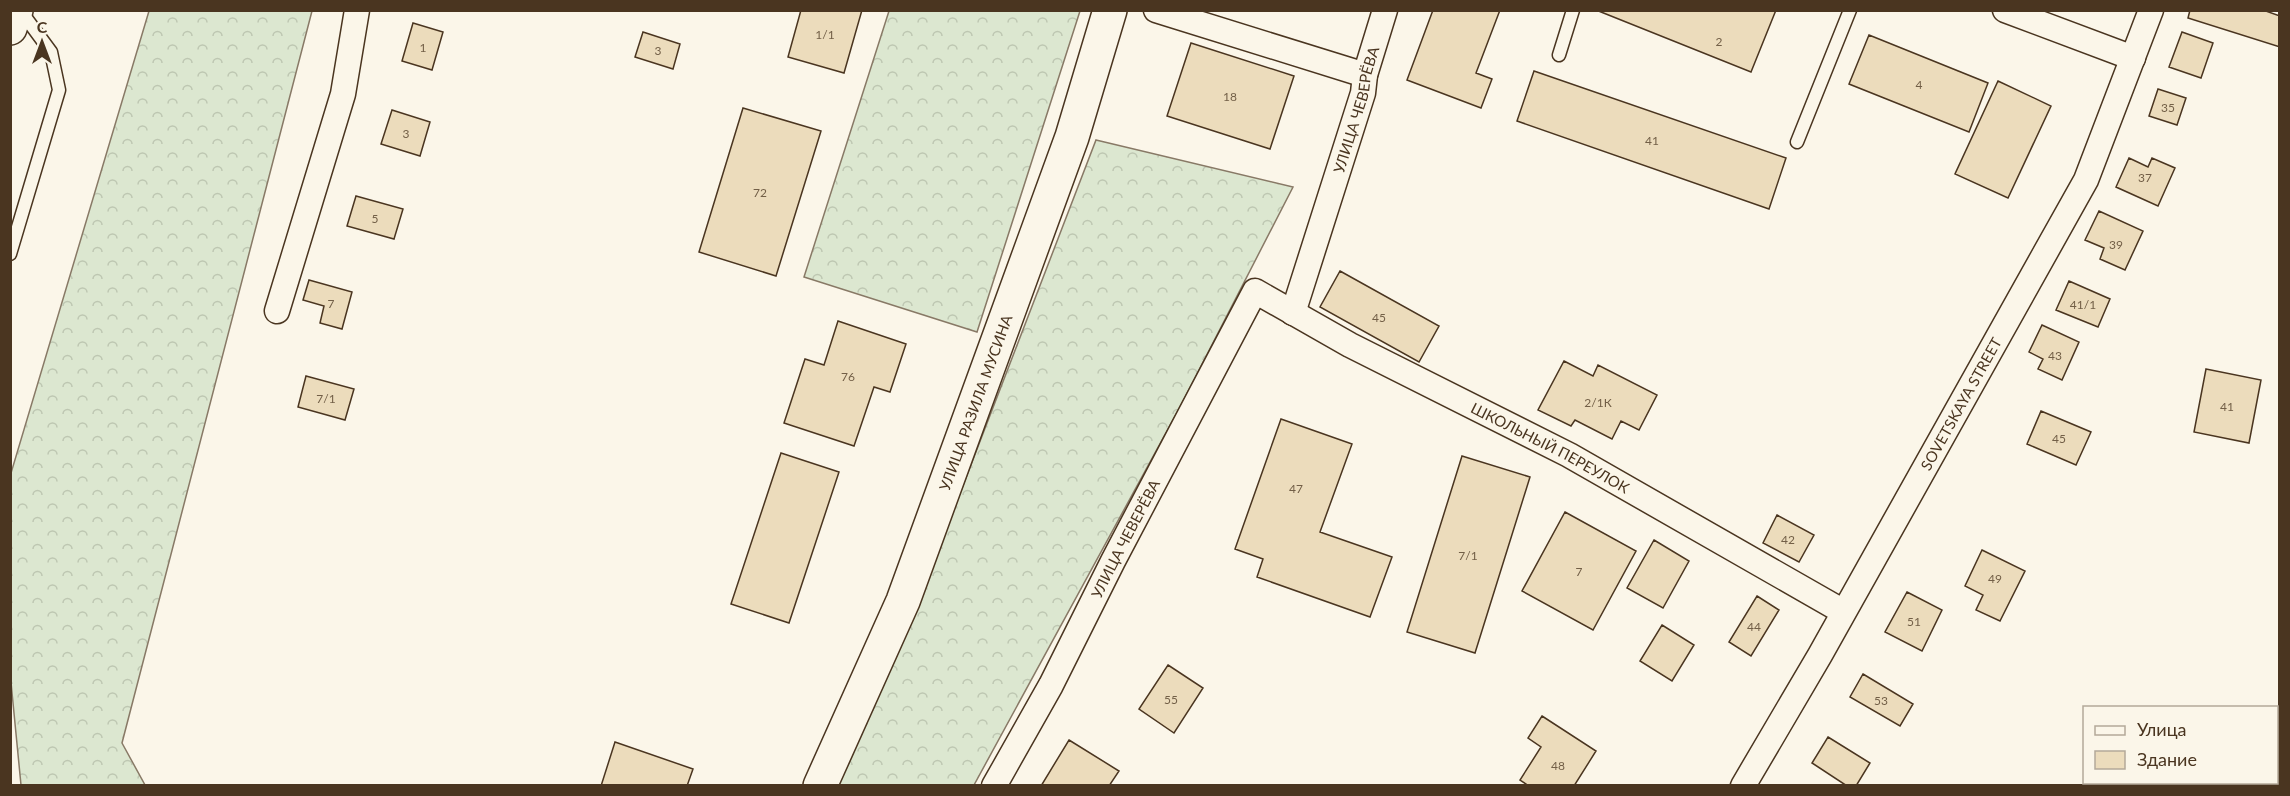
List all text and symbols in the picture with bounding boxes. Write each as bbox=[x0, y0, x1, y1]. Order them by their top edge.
north arrow bbox=[12, 12, 72, 72]
text: С bbox=[37, 17, 48, 36]
house number: 1/1 bbox=[815, 27, 835, 42]
house number: 2 bbox=[1716, 34, 1723, 49]
house number: 1 bbox=[420, 40, 427, 55]
house number: 3 bbox=[655, 43, 662, 58]
street label: УЛИЦА ЧЕВЕРЁВА bbox=[1329, 43, 1383, 175]
house number: 4 bbox=[1916, 77, 1923, 92]
house number: 18 bbox=[1223, 89, 1237, 104]
house number: 35 bbox=[2161, 100, 2175, 115]
house number: 3 bbox=[403, 126, 410, 141]
house number: 41 bbox=[1645, 133, 1659, 148]
house number: 37 bbox=[2138, 170, 2152, 185]
house number: 72 bbox=[753, 185, 767, 200]
house number: 5 bbox=[372, 211, 379, 226]
house number: 39 bbox=[2109, 237, 2123, 252]
house number: 7 bbox=[328, 296, 335, 311]
house number: 41/1 bbox=[2070, 297, 2096, 312]
house number: 45 bbox=[1372, 310, 1386, 325]
street label: УЛИЦА РАЗИЛА МУСИНА bbox=[935, 311, 1016, 493]
street label: SOVETSKAYA STREET bbox=[1916, 334, 2005, 473]
house number: 43 bbox=[2048, 348, 2062, 363]
house number: 76 bbox=[841, 369, 855, 384]
house number: 7/1 bbox=[316, 391, 336, 406]
house number: 2/1К bbox=[1584, 395, 1612, 410]
street label: ШКОЛЬНЫЙ ПЕРЕУЛОК bbox=[1468, 398, 1633, 497]
house number: 41 bbox=[2220, 399, 2234, 414]
house number: 45 bbox=[2052, 431, 2066, 446]
street label: УЛИЦА ЧЕВЕРЁВА bbox=[1087, 476, 1164, 601]
house number: 47 bbox=[1289, 481, 1303, 496]
house number: 42 bbox=[1781, 532, 1795, 547]
house number: 7/1 bbox=[1458, 548, 1478, 563]
house number: 7 bbox=[1576, 564, 1583, 579]
house number: 49 bbox=[1988, 571, 2002, 586]
house number: 51 bbox=[1907, 614, 1921, 629]
house number: 44 bbox=[1747, 619, 1761, 634]
house number: 55 bbox=[1164, 692, 1178, 707]
house number: 53 bbox=[1874, 693, 1888, 708]
legend bbox=[2083, 706, 2278, 784]
text: Улица bbox=[2137, 718, 2187, 740]
text: Здание bbox=[2137, 748, 2197, 770]
house number: 48 bbox=[1551, 758, 1565, 773]

